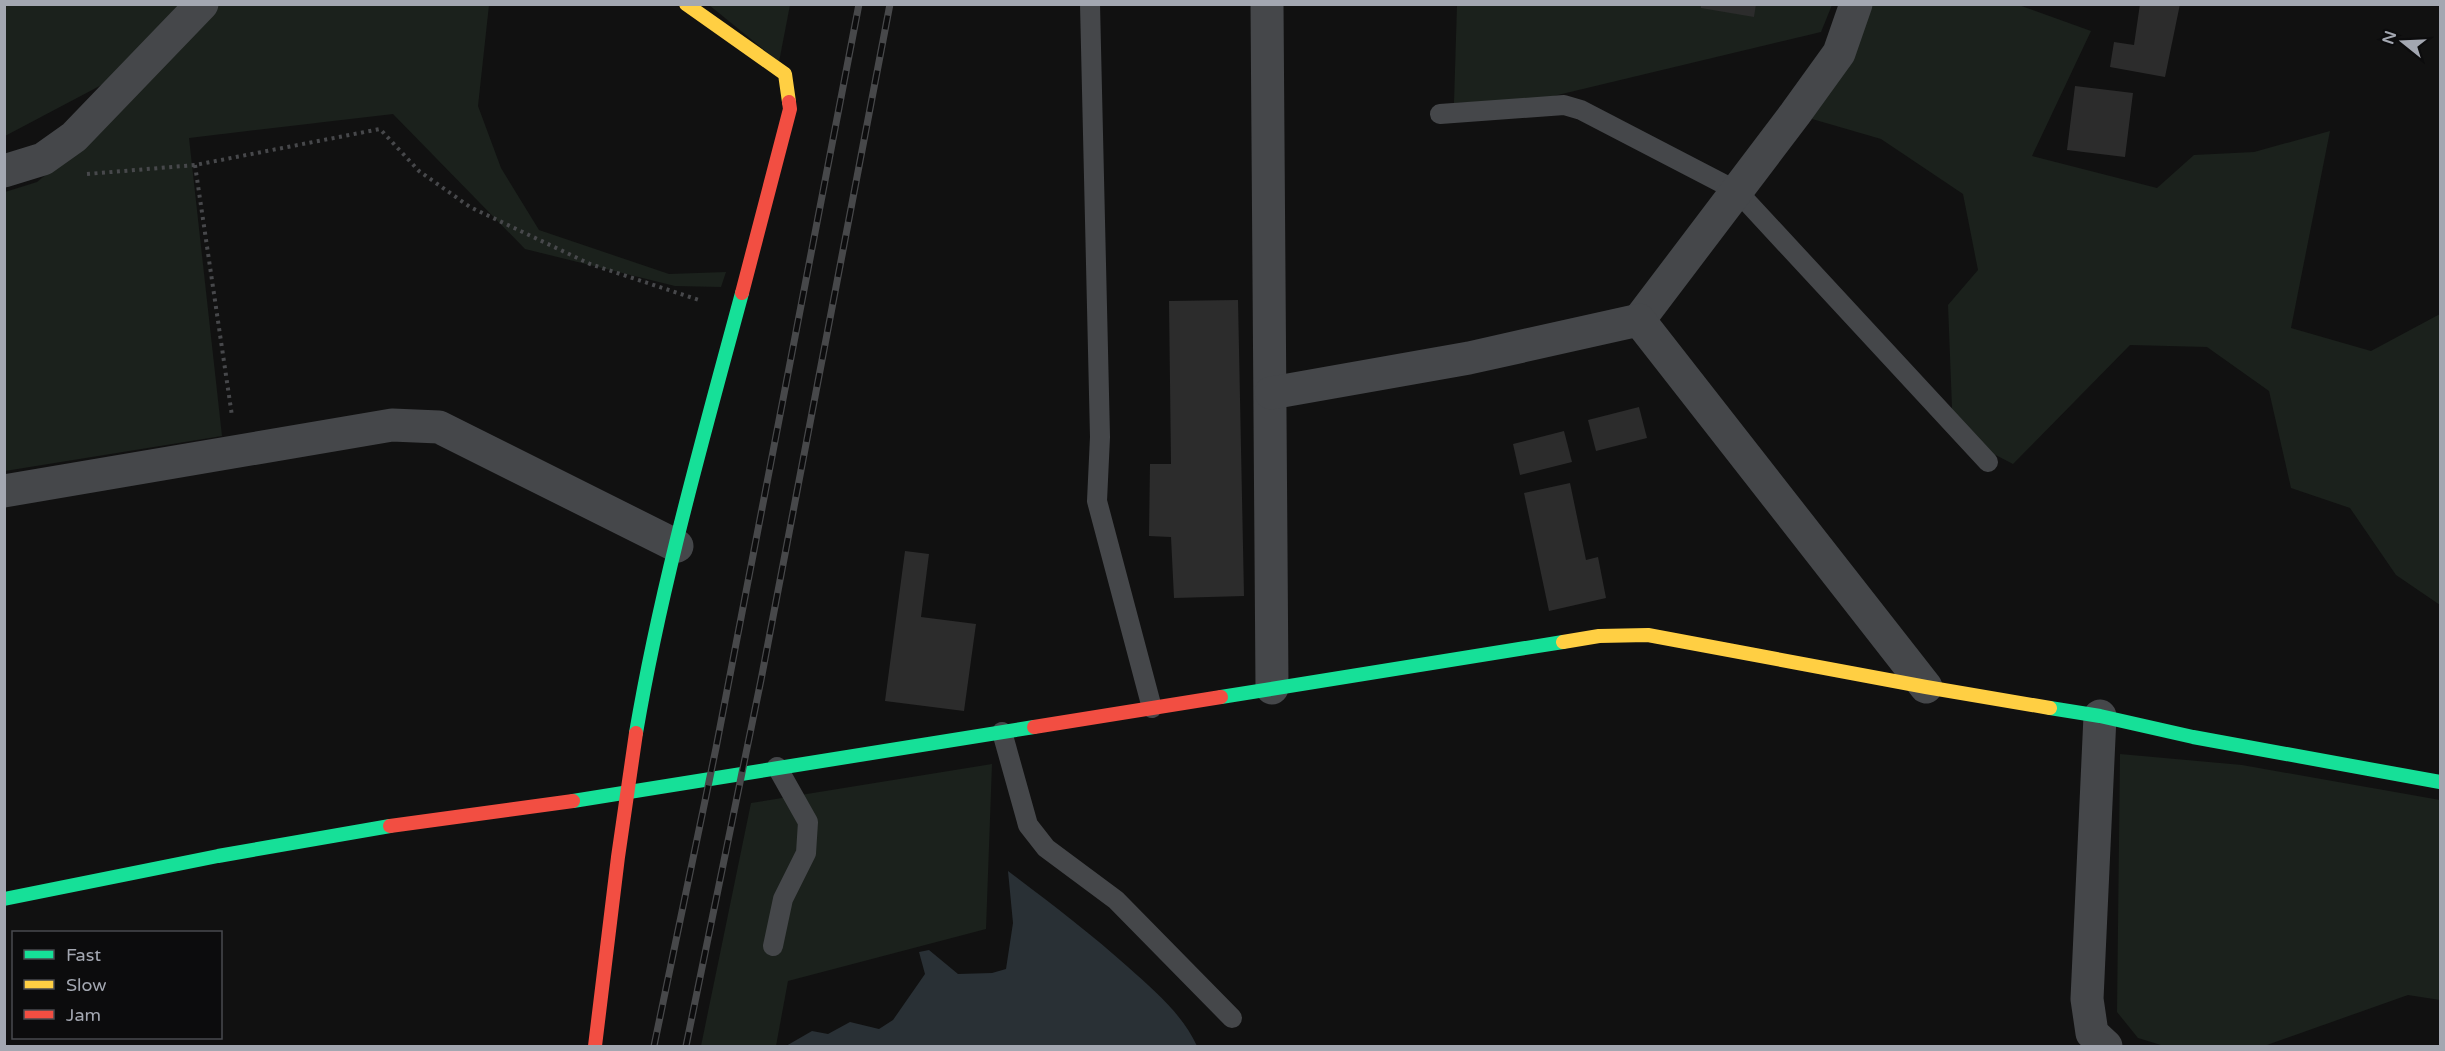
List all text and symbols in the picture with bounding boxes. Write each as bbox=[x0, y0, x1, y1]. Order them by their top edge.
north arrow bbox=[2373, 12, 2433, 72]
text: N bbox=[2378, 28, 2401, 47]
legend bbox=[12, 931, 222, 1039]
text: Fast bbox=[66, 944, 101, 966]
text: Slow bbox=[66, 974, 107, 996]
text: Jam bbox=[66, 1004, 101, 1026]

